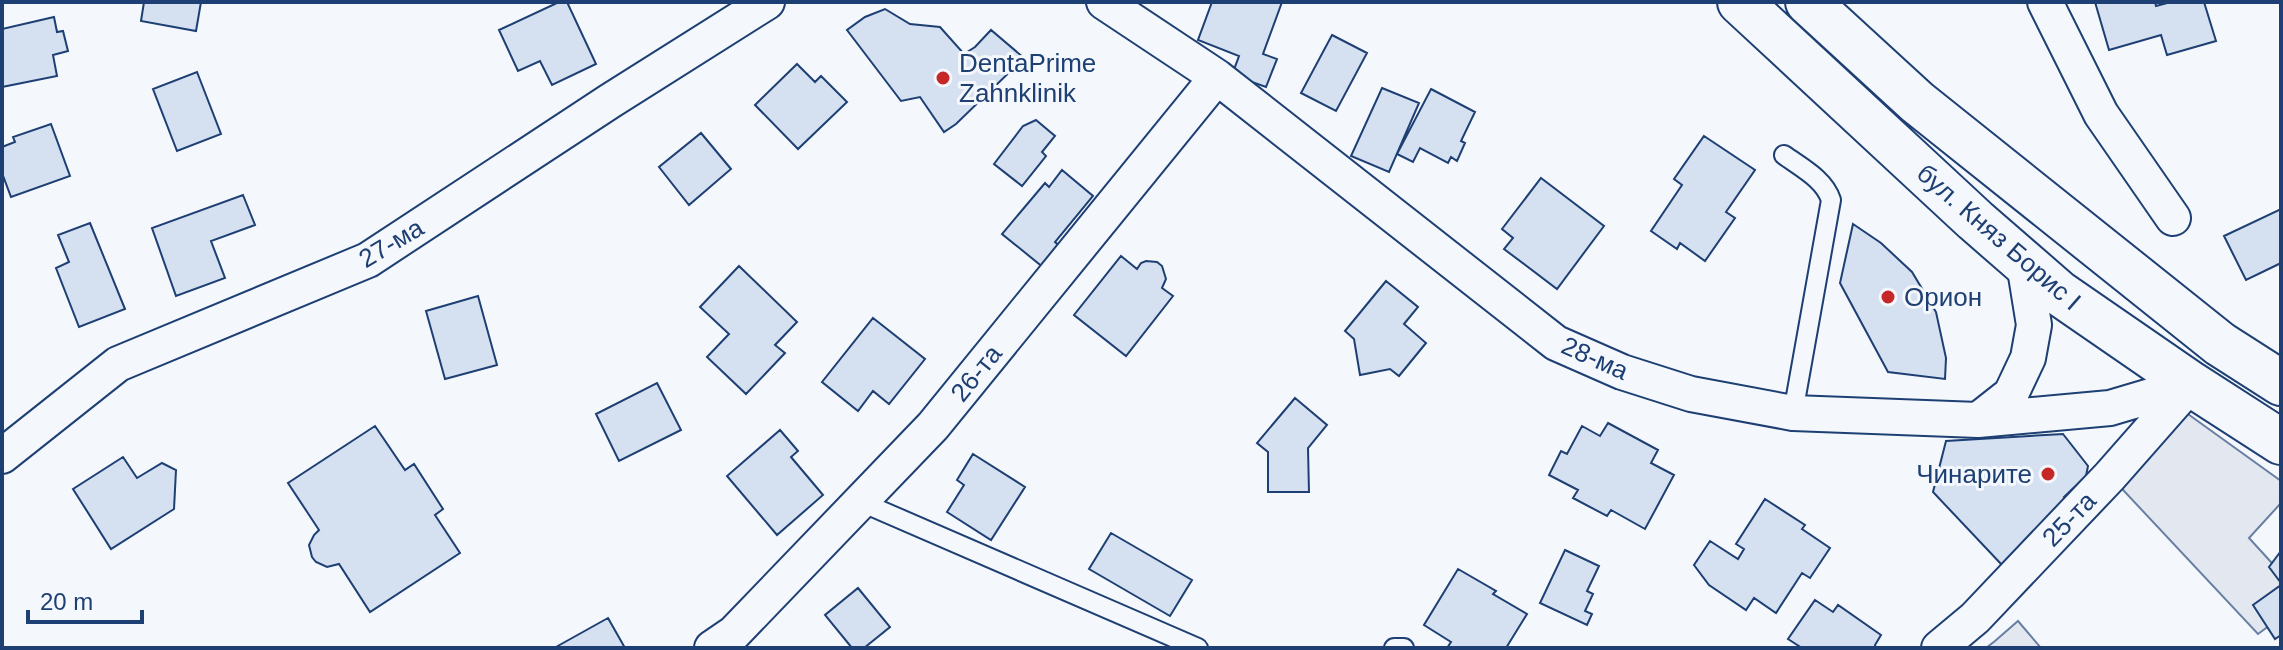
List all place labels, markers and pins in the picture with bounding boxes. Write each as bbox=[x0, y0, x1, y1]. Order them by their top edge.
place label: DentaPrime Zahnklinik bbox=[959, 48, 1096, 108]
marker: DentaPrime Zahnklinik bbox=[934, 69, 952, 87]
place label: Орион bbox=[1904, 282, 1982, 312]
marker: Орион bbox=[1879, 288, 1897, 306]
place label: Чинарите bbox=[1916, 459, 2032, 489]
marker: Чинарите bbox=[2039, 465, 2057, 483]

